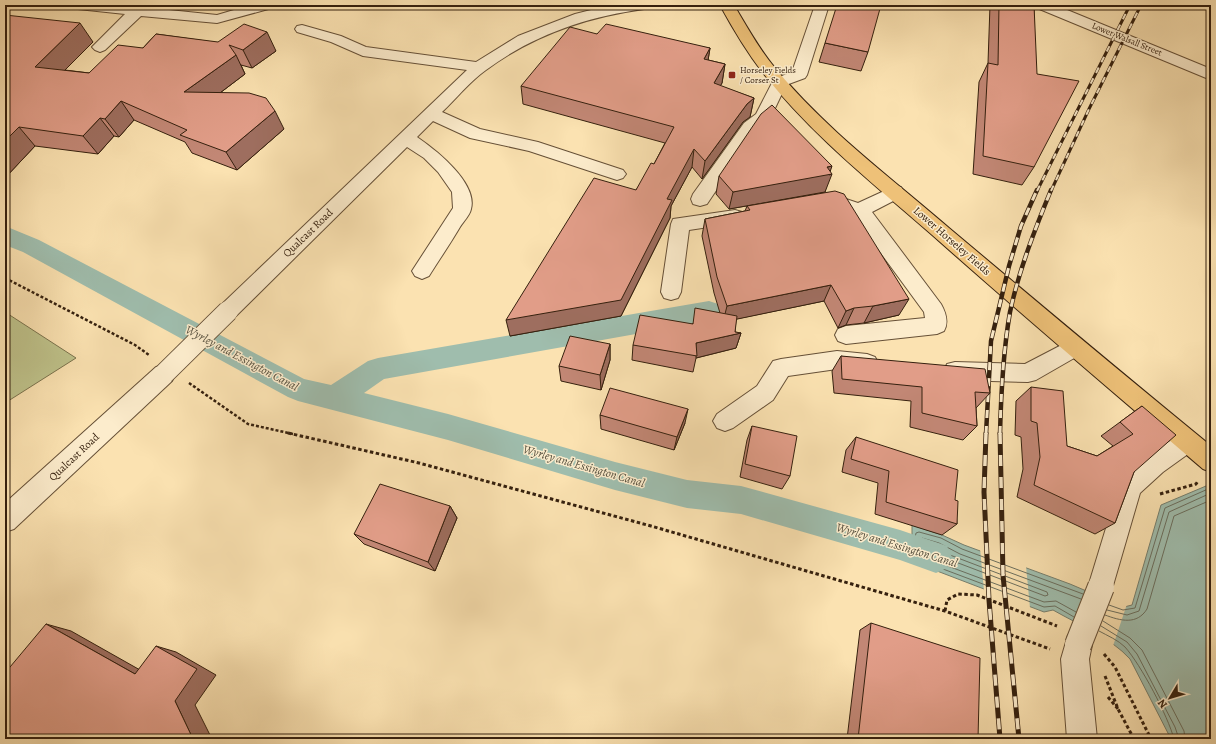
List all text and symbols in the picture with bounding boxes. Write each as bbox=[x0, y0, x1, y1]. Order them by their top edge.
street label: Lower Walsall Street bbox=[1090, 19, 1164, 59]
place label: Horseley Fields / Corser St bbox=[740, 64, 796, 86]
marker: Horseley Fields / Corser St bbox=[727, 70, 737, 80]
street label: Lower Horseley Fields bbox=[910, 203, 994, 279]
street label: Qualcast Road bbox=[280, 205, 336, 261]
water label: Wyrley and Essington Canal bbox=[183, 321, 301, 395]
street label: Qualcast Road bbox=[45, 430, 103, 484]
water label: Wyrley and Essington Canal bbox=[521, 441, 647, 491]
water label: Wyrley and Essington Canal bbox=[834, 519, 960, 571]
north arrow bbox=[1150, 678, 1190, 718]
text: N bbox=[1154, 696, 1171, 712]

